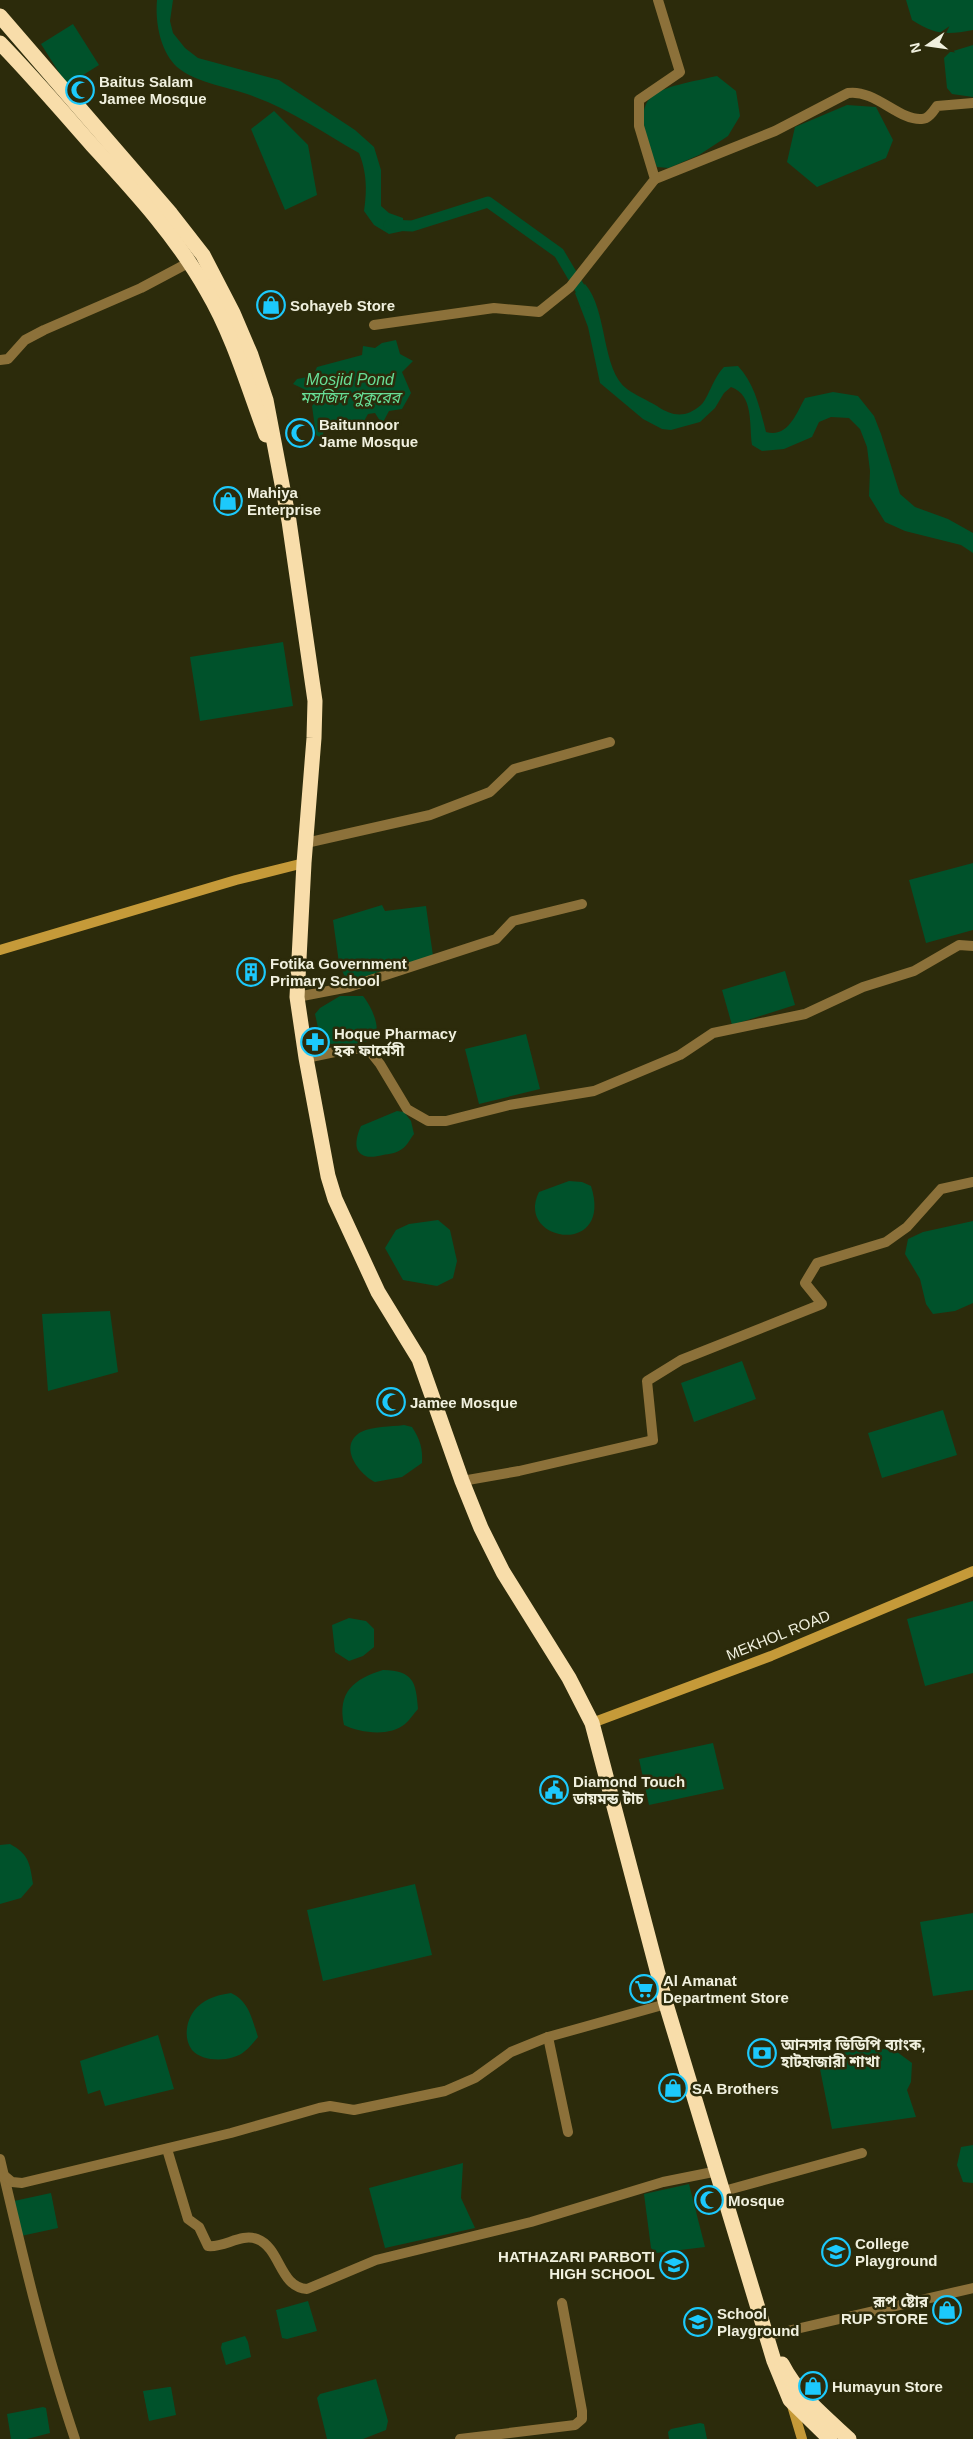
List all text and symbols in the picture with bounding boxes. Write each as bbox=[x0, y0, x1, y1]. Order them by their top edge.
north arrow bbox=[903, 20, 953, 70]
text: N bbox=[906, 41, 924, 55]
place label: Baitus Salam Jamee Mosque bbox=[99, 73, 207, 107]
mosque icon: Baitus Salam Jamee Mosque bbox=[65, 75, 95, 105]
shop icon: Sohayeb Store bbox=[256, 290, 286, 320]
place label: Sohayeb Store bbox=[290, 297, 395, 314]
water label: Mosjid Pond মসজিদ পুকুরের bbox=[300, 371, 404, 407]
place label: Baitunnoor Jame Mosque bbox=[319, 416, 418, 450]
mosque icon: Baitunnoor Jame Mosque bbox=[285, 418, 315, 448]
place label: Mahiya Enterprise bbox=[247, 484, 321, 518]
shop icon: Mahiya Enterprise bbox=[213, 486, 243, 516]
place label: Fotika Government Primary School bbox=[270, 955, 407, 989]
building icon: Fotika Government Primary School bbox=[236, 957, 266, 987]
place label: Hoque Pharmacy হক ফার্মেসী bbox=[333, 1025, 457, 1059]
pharmacy icon: Hoque Pharmacy হক ফার্মেসী bbox=[300, 1027, 330, 1057]
mosque icon: Jamee Mosque bbox=[376, 1387, 406, 1417]
place label: Jamee Mosque bbox=[410, 1394, 518, 1411]
street label: MEKHOL ROAD bbox=[724, 1606, 832, 1664]
place label: Diamond Touch ডায়মন্ড টাচ bbox=[572, 1773, 685, 1807]
public building icon: Diamond Touch ডায়মন্ড টাচ bbox=[539, 1775, 569, 1805]
place label: Al Amanat Department Store bbox=[663, 1972, 789, 2006]
supermarket icon: Al Amanat Department Store bbox=[629, 1974, 659, 2004]
place label: আনসার ভিডিপি ব্যাংক, হাটহাজারী শাখা bbox=[780, 2036, 925, 2070]
bank icon: আনসার ভিডিপি ব্যাংক, হাটহাজারী শাখা bbox=[747, 2038, 777, 2068]
shop icon: SA Brothers bbox=[658, 2073, 688, 2103]
place label: SA Brothers bbox=[692, 2080, 779, 2097]
mosque icon: Mosque bbox=[694, 2185, 724, 2215]
place label: Mosque bbox=[728, 2192, 785, 2209]
place label: College Playground bbox=[855, 2235, 938, 2269]
school or university icon: College Playground bbox=[821, 2237, 851, 2267]
place label: HATHAZARI PARBOTI HIGH SCHOOL bbox=[498, 2248, 655, 2282]
school or university icon: HATHAZARI PARBOTI HIGH SCHOOL bbox=[659, 2250, 689, 2280]
place label: রূপ ষ্টোর RUP STORE bbox=[841, 2293, 929, 2327]
shop icon: রূপ ষ্টোর RUP STORE bbox=[932, 2295, 962, 2325]
place label: School Playground bbox=[717, 2305, 800, 2339]
school or university icon: School Playground bbox=[683, 2307, 713, 2337]
shop icon: Humayun Store bbox=[798, 2371, 828, 2401]
place label: Humayun Store bbox=[832, 2378, 943, 2395]

